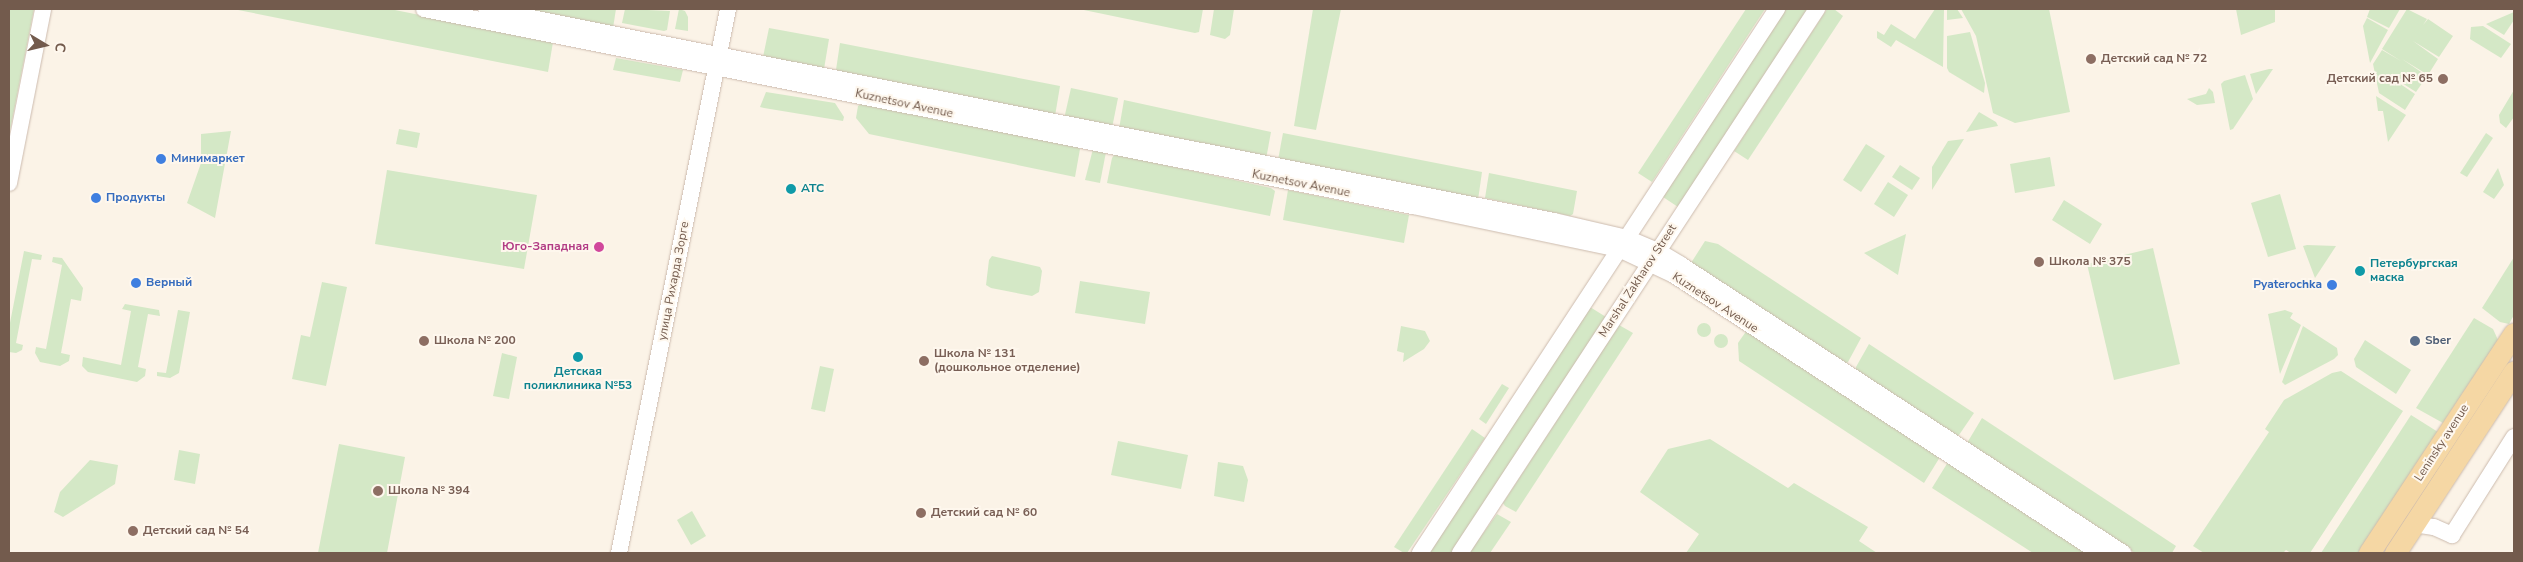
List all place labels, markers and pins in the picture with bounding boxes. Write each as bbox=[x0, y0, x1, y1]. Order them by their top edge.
place label: Детский сад № 72 bbox=[2101, 52, 2207, 66]
marker: Детский сад № 72 bbox=[2085, 53, 2097, 65]
place label: Детский сад № 65 bbox=[2327, 72, 2433, 86]
marker: Детский сад № 65 bbox=[2437, 73, 2449, 85]
place label: Минимаркет bbox=[171, 152, 245, 166]
marker: Минимаркет bbox=[155, 153, 167, 165]
place label: АТС bbox=[801, 182, 824, 196]
marker: АТС bbox=[785, 183, 797, 195]
place label: Продукты bbox=[106, 191, 165, 205]
marker: Продукты bbox=[90, 192, 102, 204]
place label: Юго-Западная bbox=[502, 240, 589, 254]
marker: Юго-Западная bbox=[593, 241, 605, 253]
place label: Школа № 375 bbox=[2049, 255, 2131, 269]
marker: Школа № 375 bbox=[2033, 256, 2045, 268]
place label: Петербургская маска bbox=[2370, 257, 2458, 285]
marker: Петербургская маска bbox=[2354, 265, 2366, 277]
place label: Верный bbox=[146, 276, 192, 290]
marker: Верный bbox=[130, 277, 142, 289]
place label: Pyaterochka bbox=[2253, 278, 2322, 292]
marker: Pyaterochka bbox=[2326, 279, 2338, 291]
place label: Школа № 200 bbox=[434, 334, 516, 348]
place label: Sber bbox=[2425, 334, 2451, 348]
marker: Школа № 200 bbox=[418, 335, 430, 347]
marker: Sber bbox=[2409, 335, 2421, 347]
place label: Школа № 131 (дошкольное отделение) bbox=[934, 347, 1080, 375]
marker: Детская поликлиника №53 bbox=[572, 351, 584, 363]
marker: Школа № 131 (дошкольное отделение) bbox=[918, 355, 930, 367]
place label: Детская поликлиника №53 bbox=[524, 365, 632, 393]
place label: Школа № 394 bbox=[388, 484, 470, 498]
marker: Школа № 394 bbox=[372, 485, 384, 497]
place label: Детский сад № 60 bbox=[931, 506, 1037, 520]
marker: Детский сад № 60 bbox=[915, 507, 927, 519]
place label: Детский сад № 54 bbox=[143, 524, 249, 538]
marker: Детский сад № 54 bbox=[127, 525, 139, 537]

